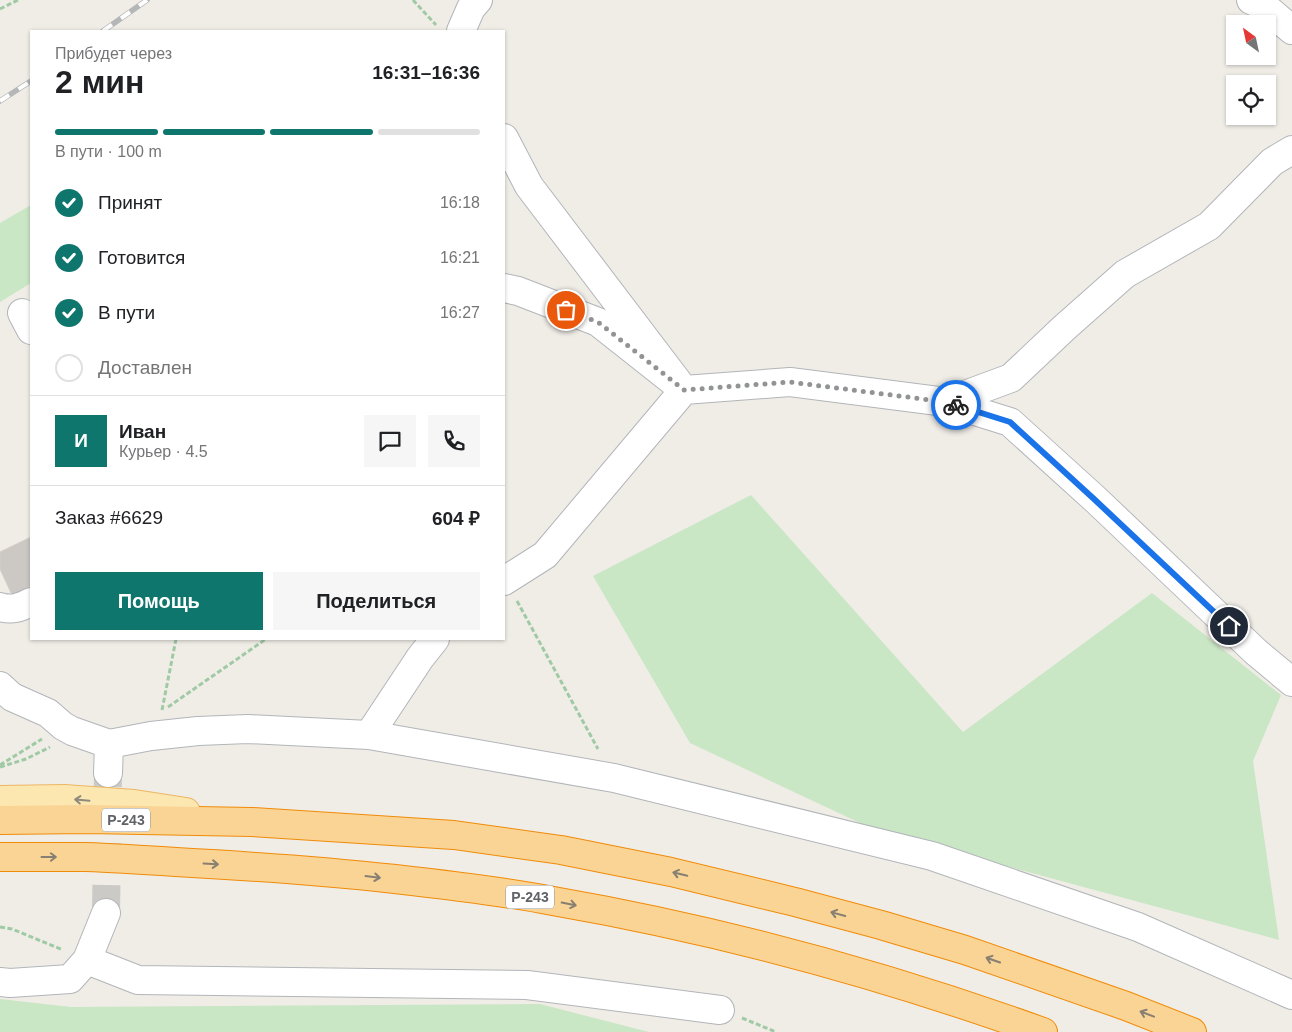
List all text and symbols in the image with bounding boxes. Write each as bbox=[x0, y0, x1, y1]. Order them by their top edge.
north arrow bbox=[1226, 15, 1276, 65]
map controls bbox=[1226, 15, 1276, 125]
text: Прибудет через bbox=[55, 45, 172, 62]
text: 16:31–16:36 bbox=[372, 62, 480, 83]
text: 2 мин bbox=[55, 64, 144, 100]
button: locate bbox=[1226, 75, 1276, 125]
text: В пути · 100 m bbox=[55, 143, 162, 160]
icon: check bbox=[55, 189, 83, 217]
text: Принят bbox=[98, 192, 162, 213]
text: 16:18 bbox=[440, 194, 480, 211]
icon: check bbox=[55, 244, 83, 272]
text: Готовится bbox=[98, 247, 185, 268]
text: 16:21 bbox=[440, 249, 480, 266]
pin bbox=[545, 289, 587, 331]
icon: bag bbox=[552, 296, 580, 324]
icon: check bbox=[55, 299, 83, 327]
text: В пути bbox=[98, 302, 155, 323]
text: 16:27 bbox=[440, 304, 480, 321]
text: Доставлен bbox=[98, 357, 192, 378]
courier bbox=[931, 380, 981, 430]
icon: bike bbox=[942, 391, 970, 419]
button: chat bbox=[364, 415, 416, 467]
button: phone bbox=[428, 415, 480, 467]
text: Иван bbox=[119, 421, 166, 442]
text: И bbox=[74, 430, 88, 451]
text: Курьер · 4.5 bbox=[119, 443, 208, 460]
text: Заказ #6629 bbox=[55, 507, 163, 528]
text: 604 ₽ bbox=[432, 508, 480, 529]
button: Помощь bbox=[55, 572, 263, 630]
button: Поделиться bbox=[273, 572, 480, 630]
pin bbox=[1208, 605, 1250, 647]
icon: home bbox=[1215, 612, 1243, 640]
one-way arrow bbox=[74, 795, 90, 805]
road number: Р-243 bbox=[102, 808, 150, 832]
one-way arrow bbox=[40, 852, 56, 862]
one-way arrow bbox=[203, 859, 219, 868]
one-way arrow bbox=[673, 869, 689, 878]
one-way arrow bbox=[365, 872, 381, 882]
road number: Р-243 bbox=[506, 886, 554, 909]
one-way arrow bbox=[560, 899, 576, 909]
one-way arrow bbox=[830, 908, 846, 918]
one-way arrow bbox=[986, 955, 1002, 964]
one-way arrow bbox=[1140, 1009, 1155, 1019]

